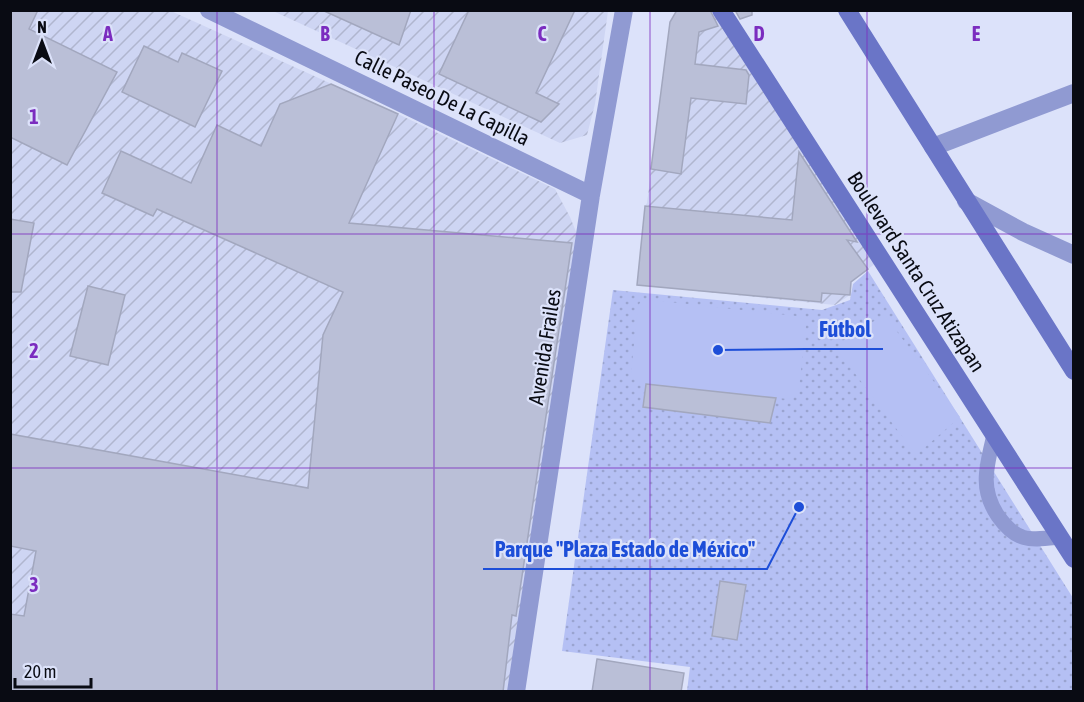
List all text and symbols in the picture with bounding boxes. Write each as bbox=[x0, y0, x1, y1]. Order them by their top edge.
north arrow bbox=[12, 12, 72, 72]
text: N bbox=[37, 18, 47, 36]
text: A bbox=[102, 22, 113, 45]
text: B bbox=[320, 22, 330, 45]
text: C bbox=[538, 22, 547, 45]
text: D bbox=[753, 22, 765, 45]
text: E bbox=[972, 22, 981, 45]
street label: Calle Paseo De La Capilla bbox=[351, 44, 534, 150]
text: 1 bbox=[29, 105, 39, 128]
street label: Boulevard Santa Cruz Atizapan bbox=[843, 167, 991, 376]
street label: Avenida Frailes bbox=[523, 287, 565, 406]
callout: Fútbol bbox=[806, 309, 883, 349]
text: Fútbol bbox=[819, 316, 872, 342]
text: 2 bbox=[29, 339, 39, 362]
callout: Parque "Plaza Estado de México" bbox=[483, 529, 767, 569]
text: Parque "Plaza Estado de México" bbox=[495, 536, 755, 562]
text: 3 bbox=[29, 573, 39, 596]
scale bar bbox=[15, 651, 92, 689]
text: 20 m bbox=[24, 661, 56, 682]

